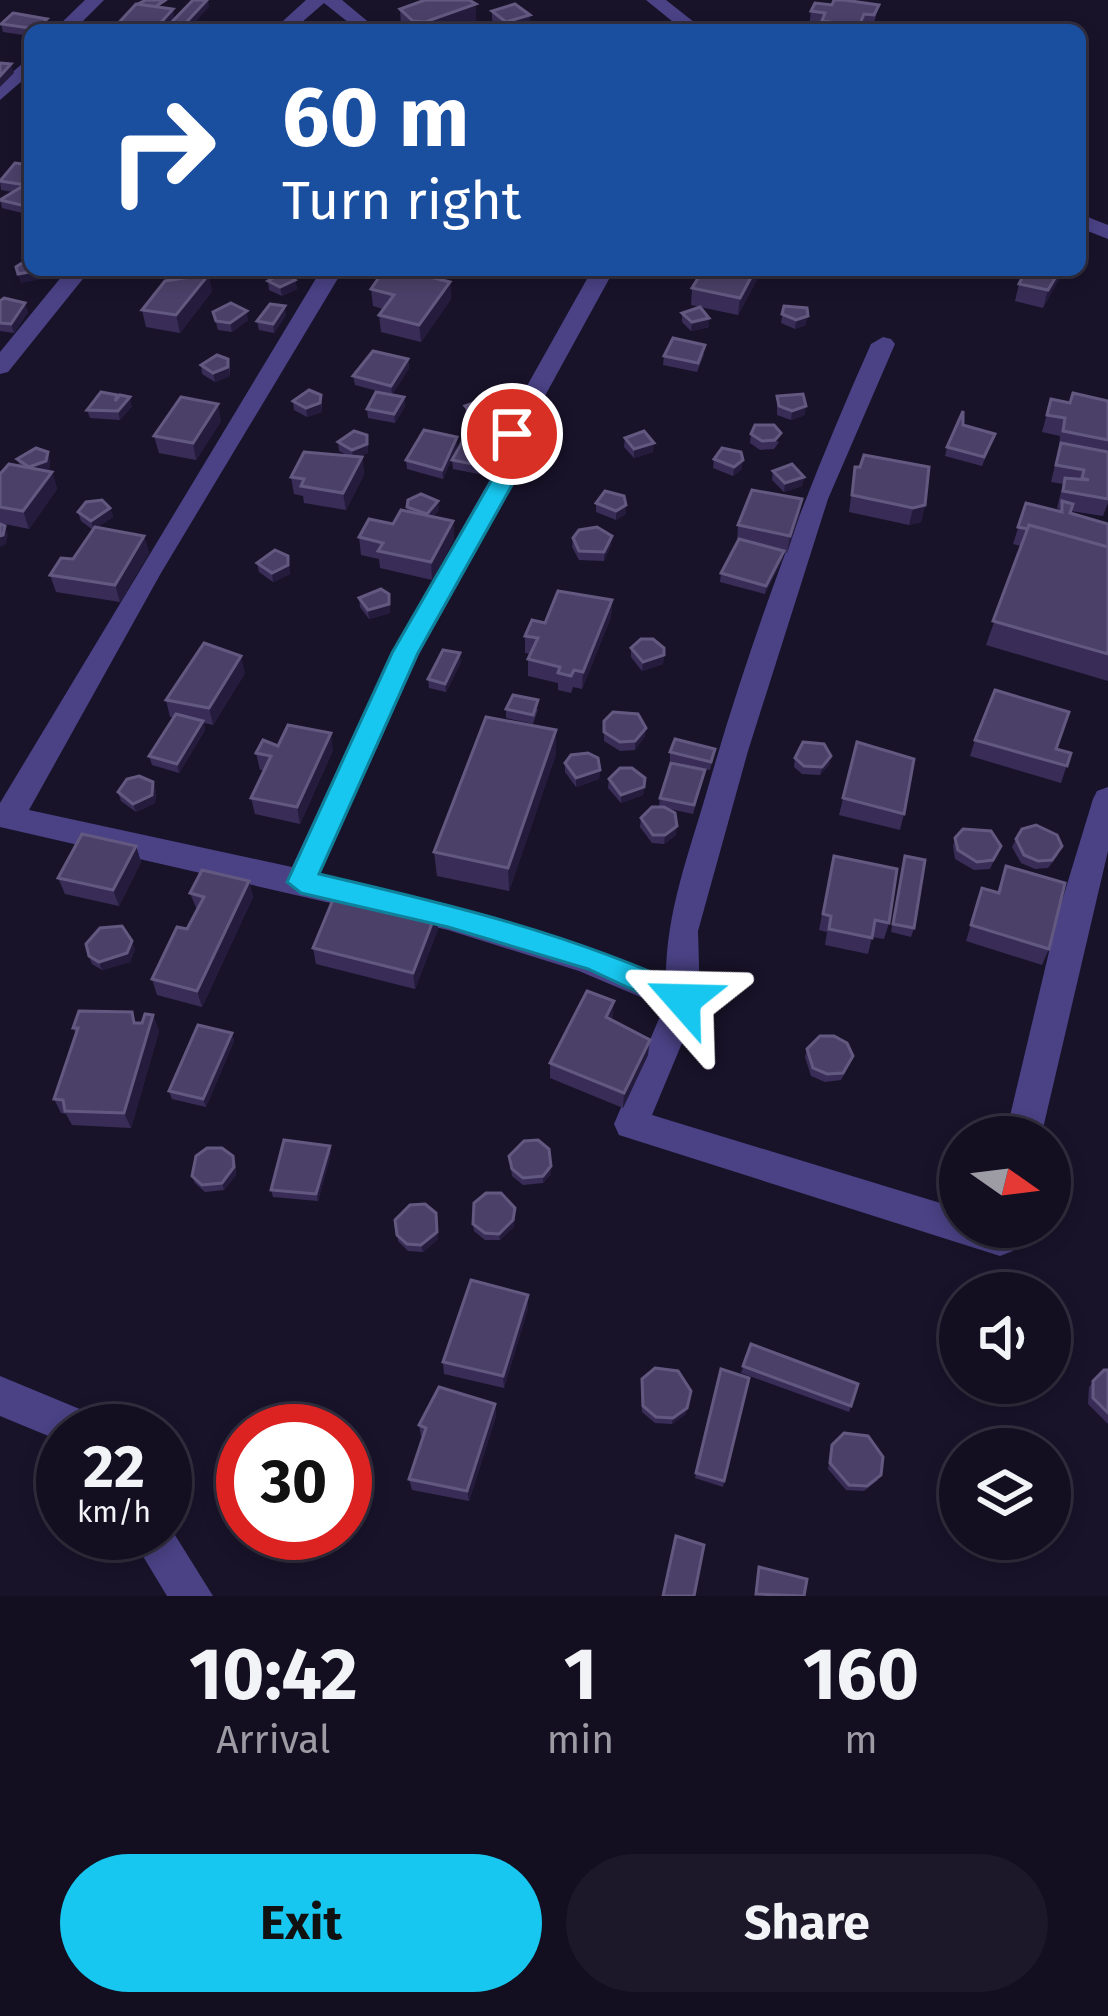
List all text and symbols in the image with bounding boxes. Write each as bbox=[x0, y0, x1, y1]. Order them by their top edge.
text: 60 m bbox=[282, 67, 469, 168]
icon: right bbox=[84, 72, 240, 228]
text: Turn right bbox=[282, 169, 521, 233]
pin bbox=[461, 383, 563, 485]
icon: arrive bbox=[479, 401, 545, 467]
position arrow bbox=[620, 937, 746, 1063]
north arrow bbox=[939, 1116, 1071, 1248]
map controls bbox=[939, 1116, 1071, 1560]
button: sound bbox=[939, 1272, 1071, 1404]
speed limit sign: 30 bbox=[216, 1404, 372, 1560]
button: layers bbox=[939, 1428, 1071, 1560]
text: 22 bbox=[83, 1431, 145, 1503]
text: km/h bbox=[77, 1494, 151, 1530]
text: 10:42 bbox=[189, 1632, 358, 1718]
text: 1 bbox=[564, 1632, 597, 1718]
text: 160 bbox=[803, 1632, 919, 1718]
text: Arrival bbox=[216, 1717, 331, 1763]
text: min bbox=[547, 1717, 614, 1763]
text: m bbox=[844, 1717, 878, 1763]
button: Exit bbox=[60, 1854, 542, 1992]
button: Share bbox=[566, 1854, 1048, 1992]

